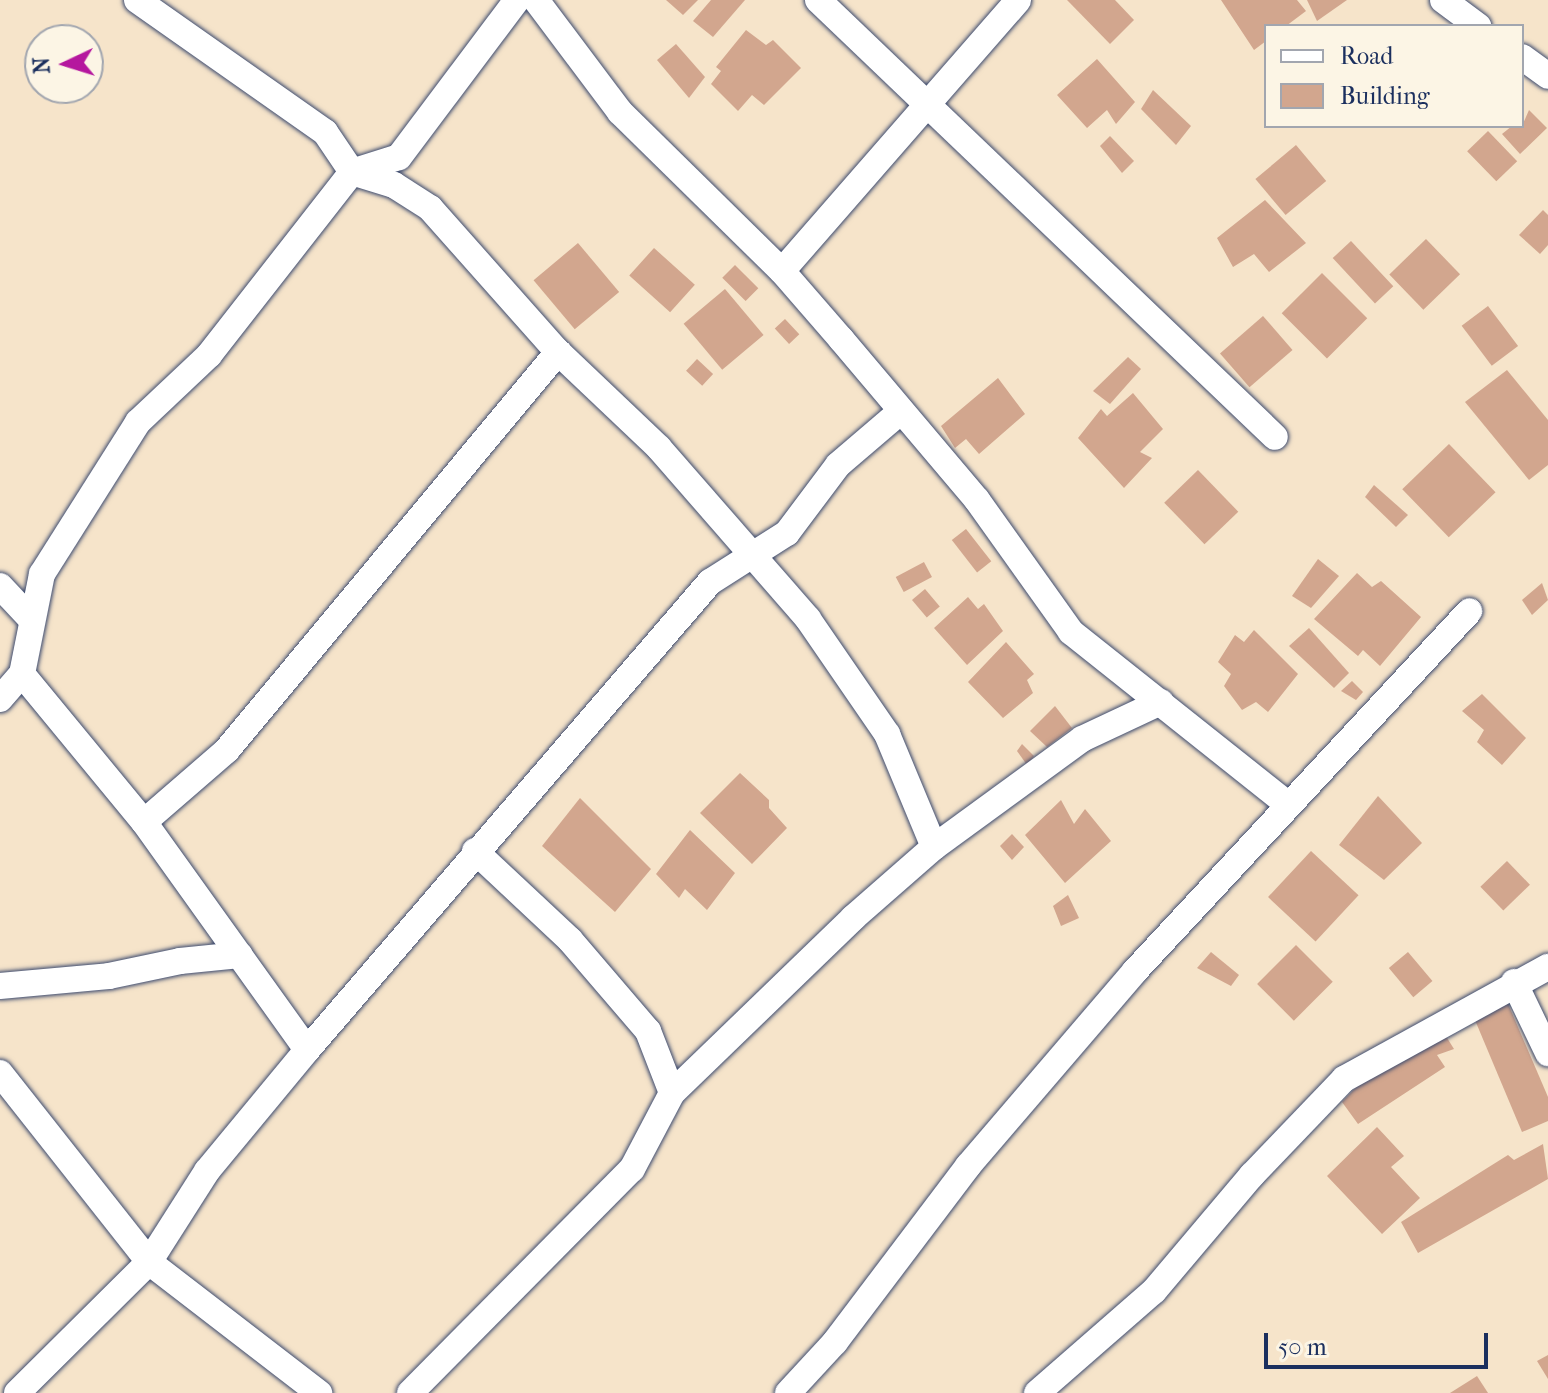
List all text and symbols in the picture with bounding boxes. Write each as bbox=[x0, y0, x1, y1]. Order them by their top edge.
north arrow bbox=[24, 24, 104, 104]
legend bbox=[1264, 24, 1524, 128]
text: Road bbox=[1340, 42, 1393, 70]
text: N bbox=[29, 56, 56, 75]
text: Building bbox=[1340, 82, 1430, 110]
scale bar bbox=[1268, 1317, 1492, 1367]
text: 50 m bbox=[1278, 1333, 1327, 1361]

